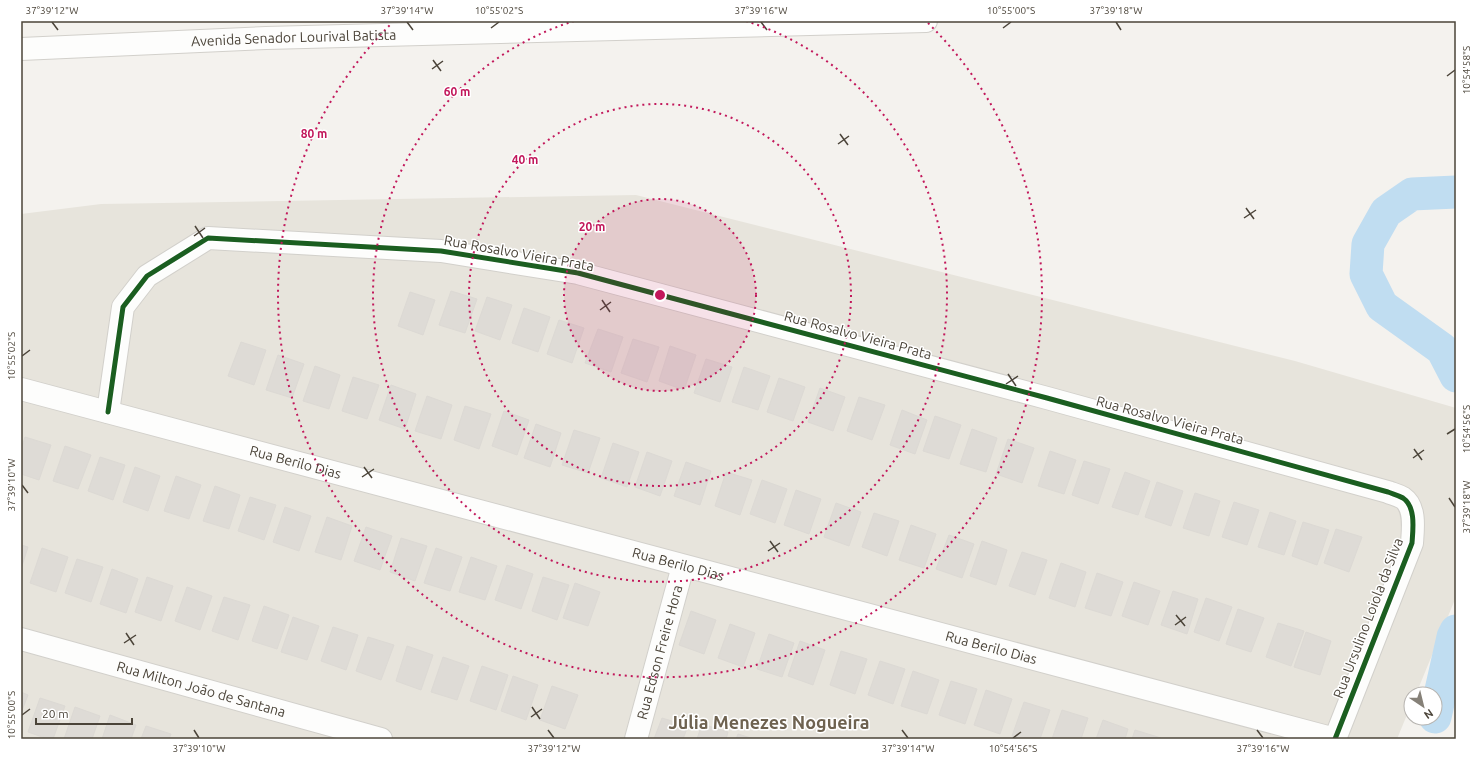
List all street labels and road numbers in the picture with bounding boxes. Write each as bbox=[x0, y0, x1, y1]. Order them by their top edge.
street label: Avenida Senador Lourival Batista bbox=[191, 27, 397, 49]
street label: Rua Rosalvo Vieira Prata bbox=[443, 232, 595, 274]
street label: Rua Rosalvo Vieira Prata bbox=[782, 308, 934, 362]
street label: Rua Rosalvo Vieira Prata bbox=[1094, 393, 1246, 447]
street label: Rua Berilo Dias bbox=[248, 442, 343, 482]
street label: Rua Ursulino Loiola da Silva bbox=[1330, 536, 1406, 700]
street label: Rua Berilo Dias bbox=[631, 544, 726, 584]
street label: Rua Edson Freire Hora bbox=[634, 583, 686, 721]
street label: Rua Berilo Dias bbox=[944, 628, 1039, 667]
street label: Rua Milton João de Santana bbox=[115, 658, 287, 720]

